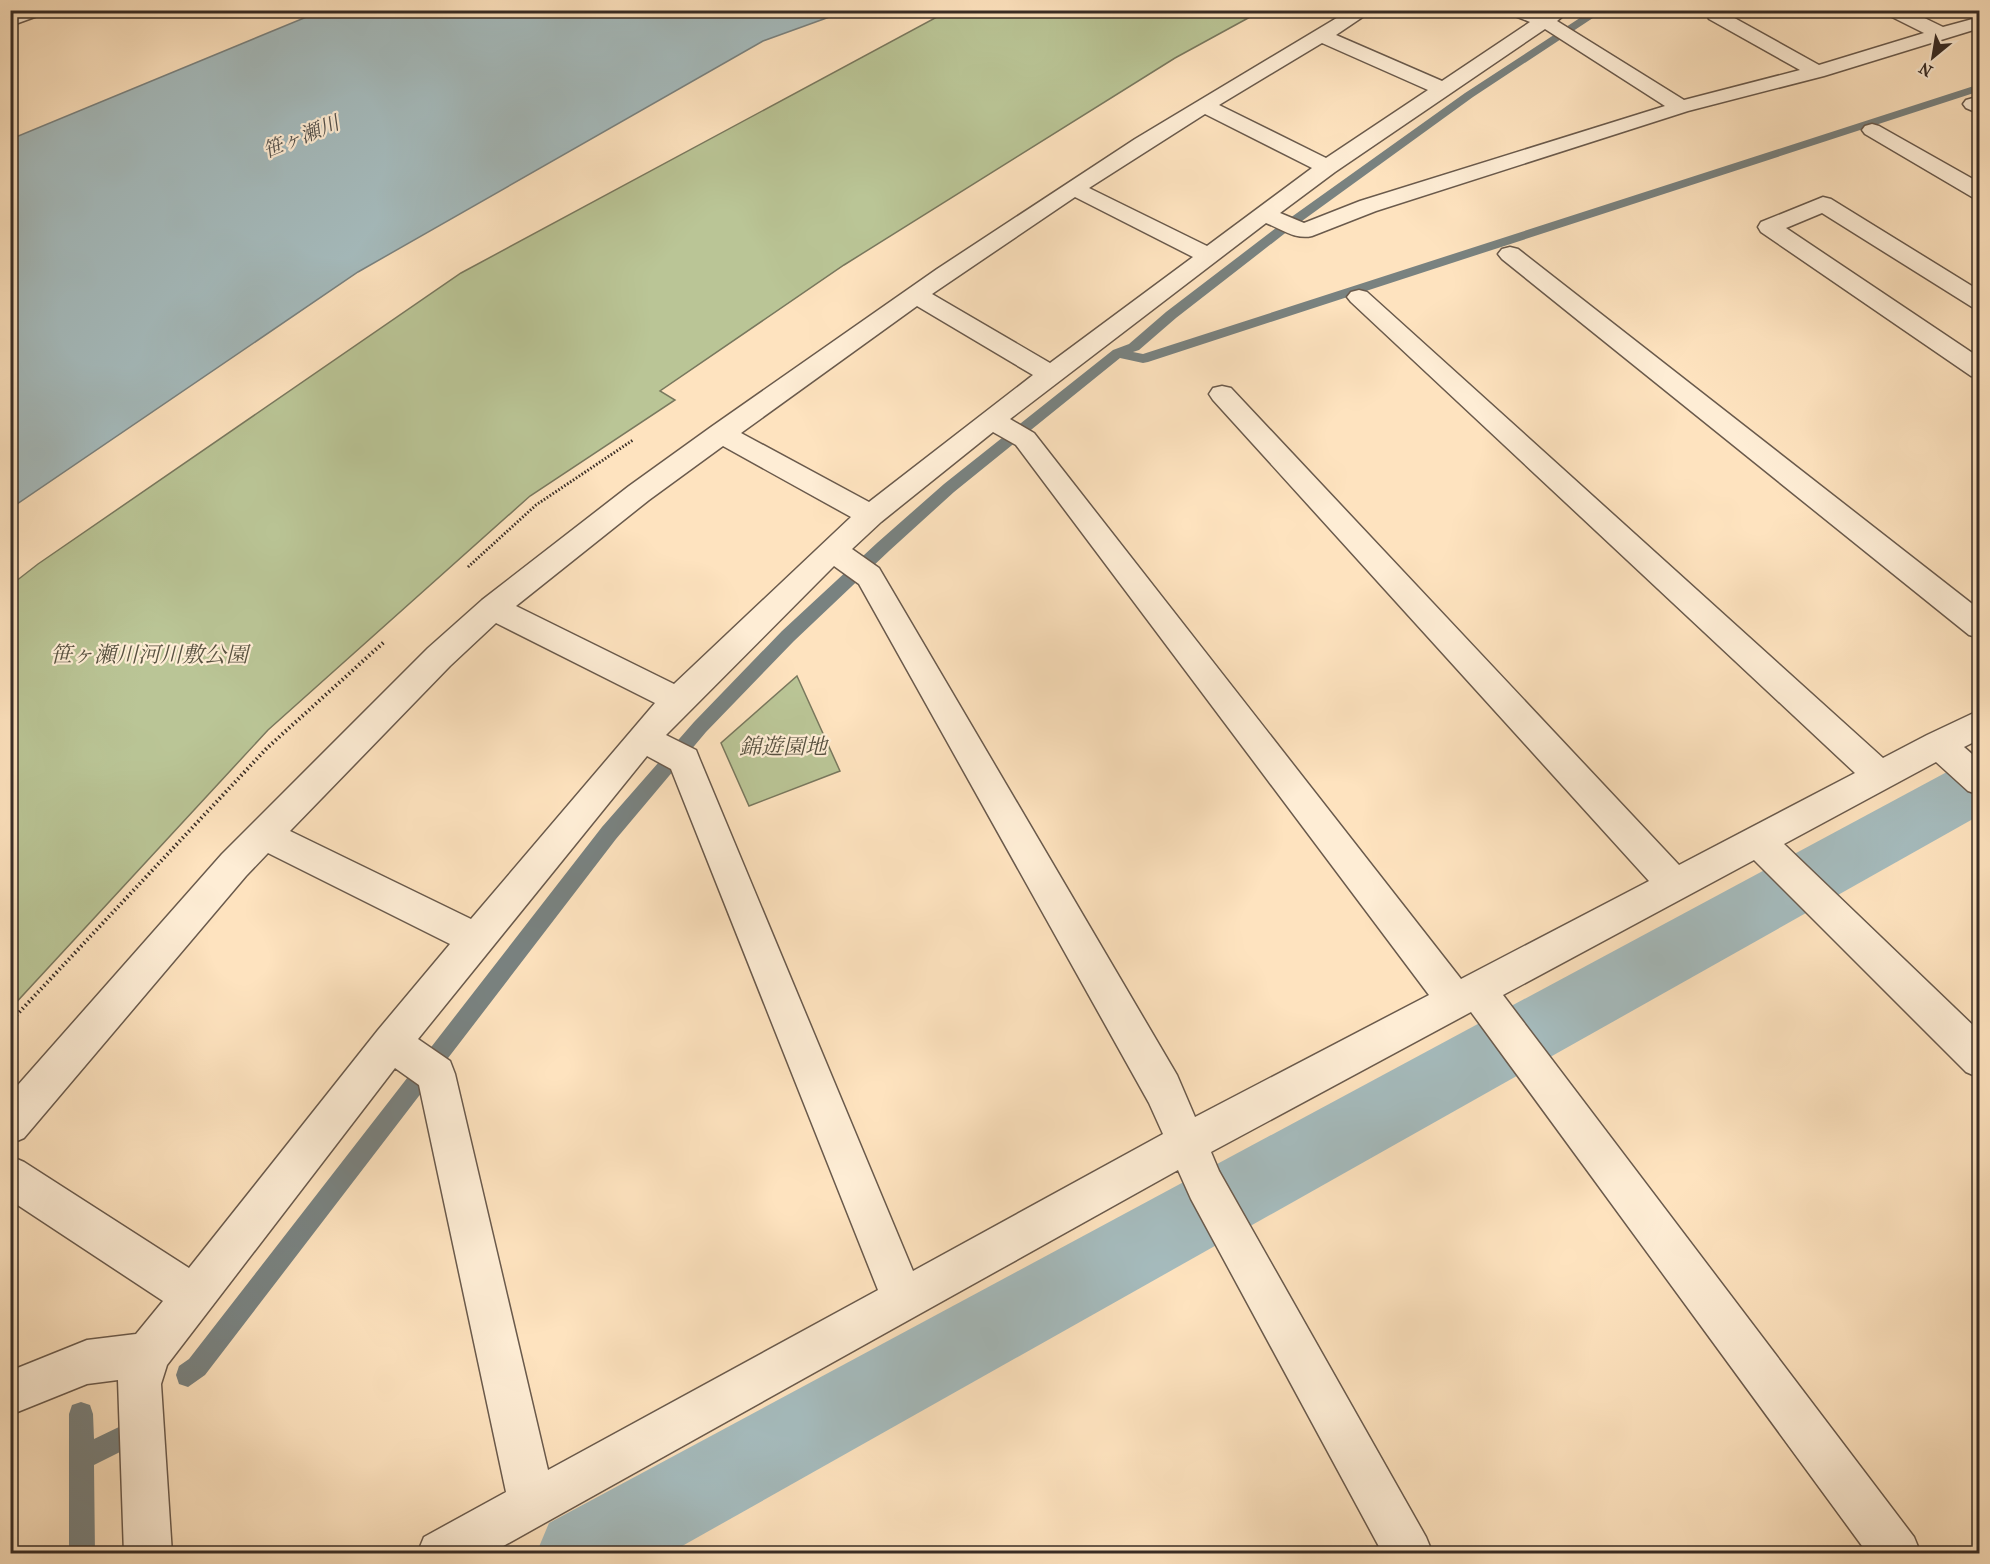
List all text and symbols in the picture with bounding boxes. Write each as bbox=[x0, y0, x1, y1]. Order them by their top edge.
north arrow bbox=[1903, 27, 1963, 87]
text: N bbox=[1915, 58, 1936, 81]
water label: 笹ヶ瀬川 bbox=[260, 111, 344, 163]
park label: 笹ヶ瀬川河川敷公園 bbox=[50, 642, 251, 668]
park label: 錦遊園地 bbox=[739, 734, 829, 760]

